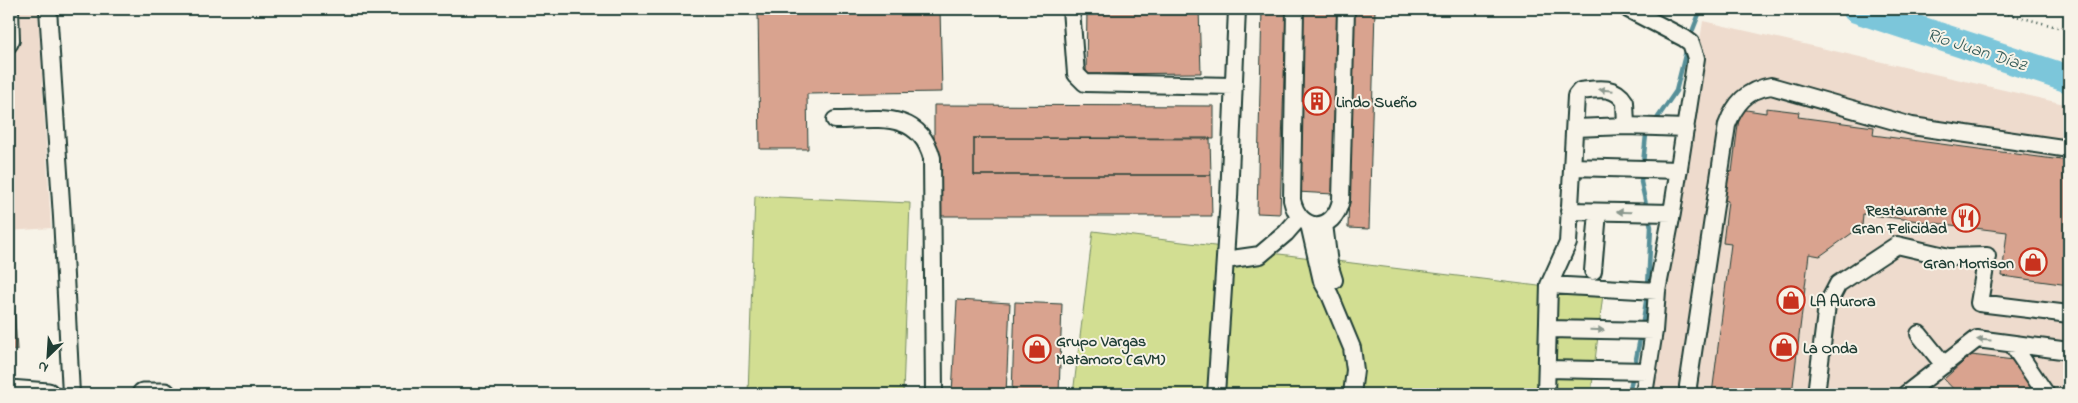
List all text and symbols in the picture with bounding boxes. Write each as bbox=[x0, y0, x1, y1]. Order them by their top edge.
water label: Río Juan Díaz bbox=[1923, 23, 2031, 80]
building icon: Lindo Sueño bbox=[1302, 86, 1332, 116]
one-way arrow bbox=[1598, 86, 1614, 94]
place label: Lindo Sueño bbox=[1336, 91, 1417, 115]
place label: Restaurante Gran Felicidad bbox=[1852, 199, 1948, 241]
restaurant icon: Restaurante Gran Felicidad bbox=[1951, 203, 1981, 233]
one-way arrow bbox=[1615, 208, 1631, 216]
shop icon: Gran Morrison bbox=[2018, 247, 2048, 277]
place label: Gran Morrison bbox=[1923, 252, 2014, 276]
shop icon: LA Aurora bbox=[1776, 285, 1806, 315]
place label: LA Aurora bbox=[1810, 290, 1876, 314]
one-way arrow bbox=[1589, 326, 1605, 334]
north arrow bbox=[22, 330, 72, 380]
place label: Grupo Vargas Matamoro (GVM) bbox=[1056, 330, 1165, 372]
shop icon: La Onda bbox=[1769, 332, 1799, 362]
shop icon: Grupo Vargas Matamoro (GVM) bbox=[1022, 334, 1052, 364]
one-way arrow bbox=[1975, 336, 1991, 344]
place label: La Onda bbox=[1803, 337, 1858, 361]
text: N bbox=[34, 355, 52, 378]

